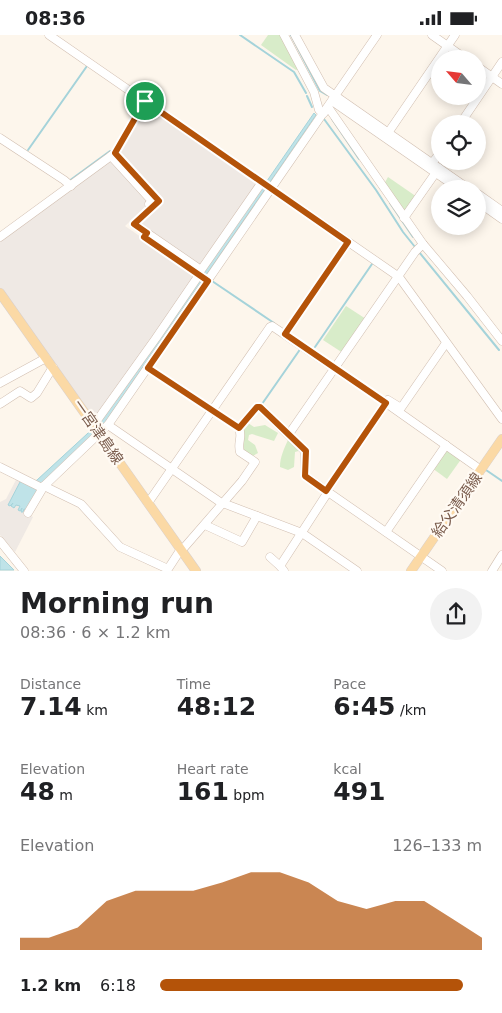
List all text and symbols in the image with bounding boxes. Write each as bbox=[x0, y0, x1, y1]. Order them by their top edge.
text: 08:36 bbox=[25, 7, 85, 29]
north arrow bbox=[431, 50, 486, 105]
map controls bbox=[431, 50, 486, 235]
pin bbox=[124, 80, 166, 122]
icon: arrive bbox=[131, 87, 159, 115]
button: locate bbox=[431, 115, 486, 170]
button: layers bbox=[431, 180, 486, 235]
street label: 一宮津島線 bbox=[69, 396, 127, 468]
street label: 給父清須線 bbox=[428, 469, 486, 541]
text: Morning run bbox=[20, 587, 214, 620]
button: share bbox=[430, 588, 482, 640]
text: 08:36 · 6 × 1.2 km bbox=[20, 623, 171, 642]
text: Distance bbox=[20, 676, 81, 692]
text: Time bbox=[177, 676, 211, 692]
text: Pace bbox=[333, 676, 366, 692]
text: 7.14 bbox=[20, 692, 82, 721]
text: 48:12 bbox=[177, 692, 256, 721]
text: 6:45 bbox=[333, 692, 396, 721]
text: km bbox=[82, 702, 108, 718]
text: /km bbox=[396, 702, 426, 718]
text: Elevation bbox=[20, 761, 85, 777]
text: Heart rate bbox=[177, 761, 249, 777]
text: kcal bbox=[333, 761, 362, 777]
text: 48 bbox=[20, 777, 55, 806]
text: 161 bbox=[177, 777, 229, 806]
text: 491 bbox=[333, 777, 386, 806]
text: m bbox=[55, 787, 73, 803]
text: bpm bbox=[229, 787, 265, 803]
text: Elevation bbox=[20, 836, 94, 855]
text: 126–133 m bbox=[392, 836, 482, 855]
text: 1.2 km bbox=[20, 976, 81, 995]
text: 6:18 bbox=[100, 976, 136, 995]

